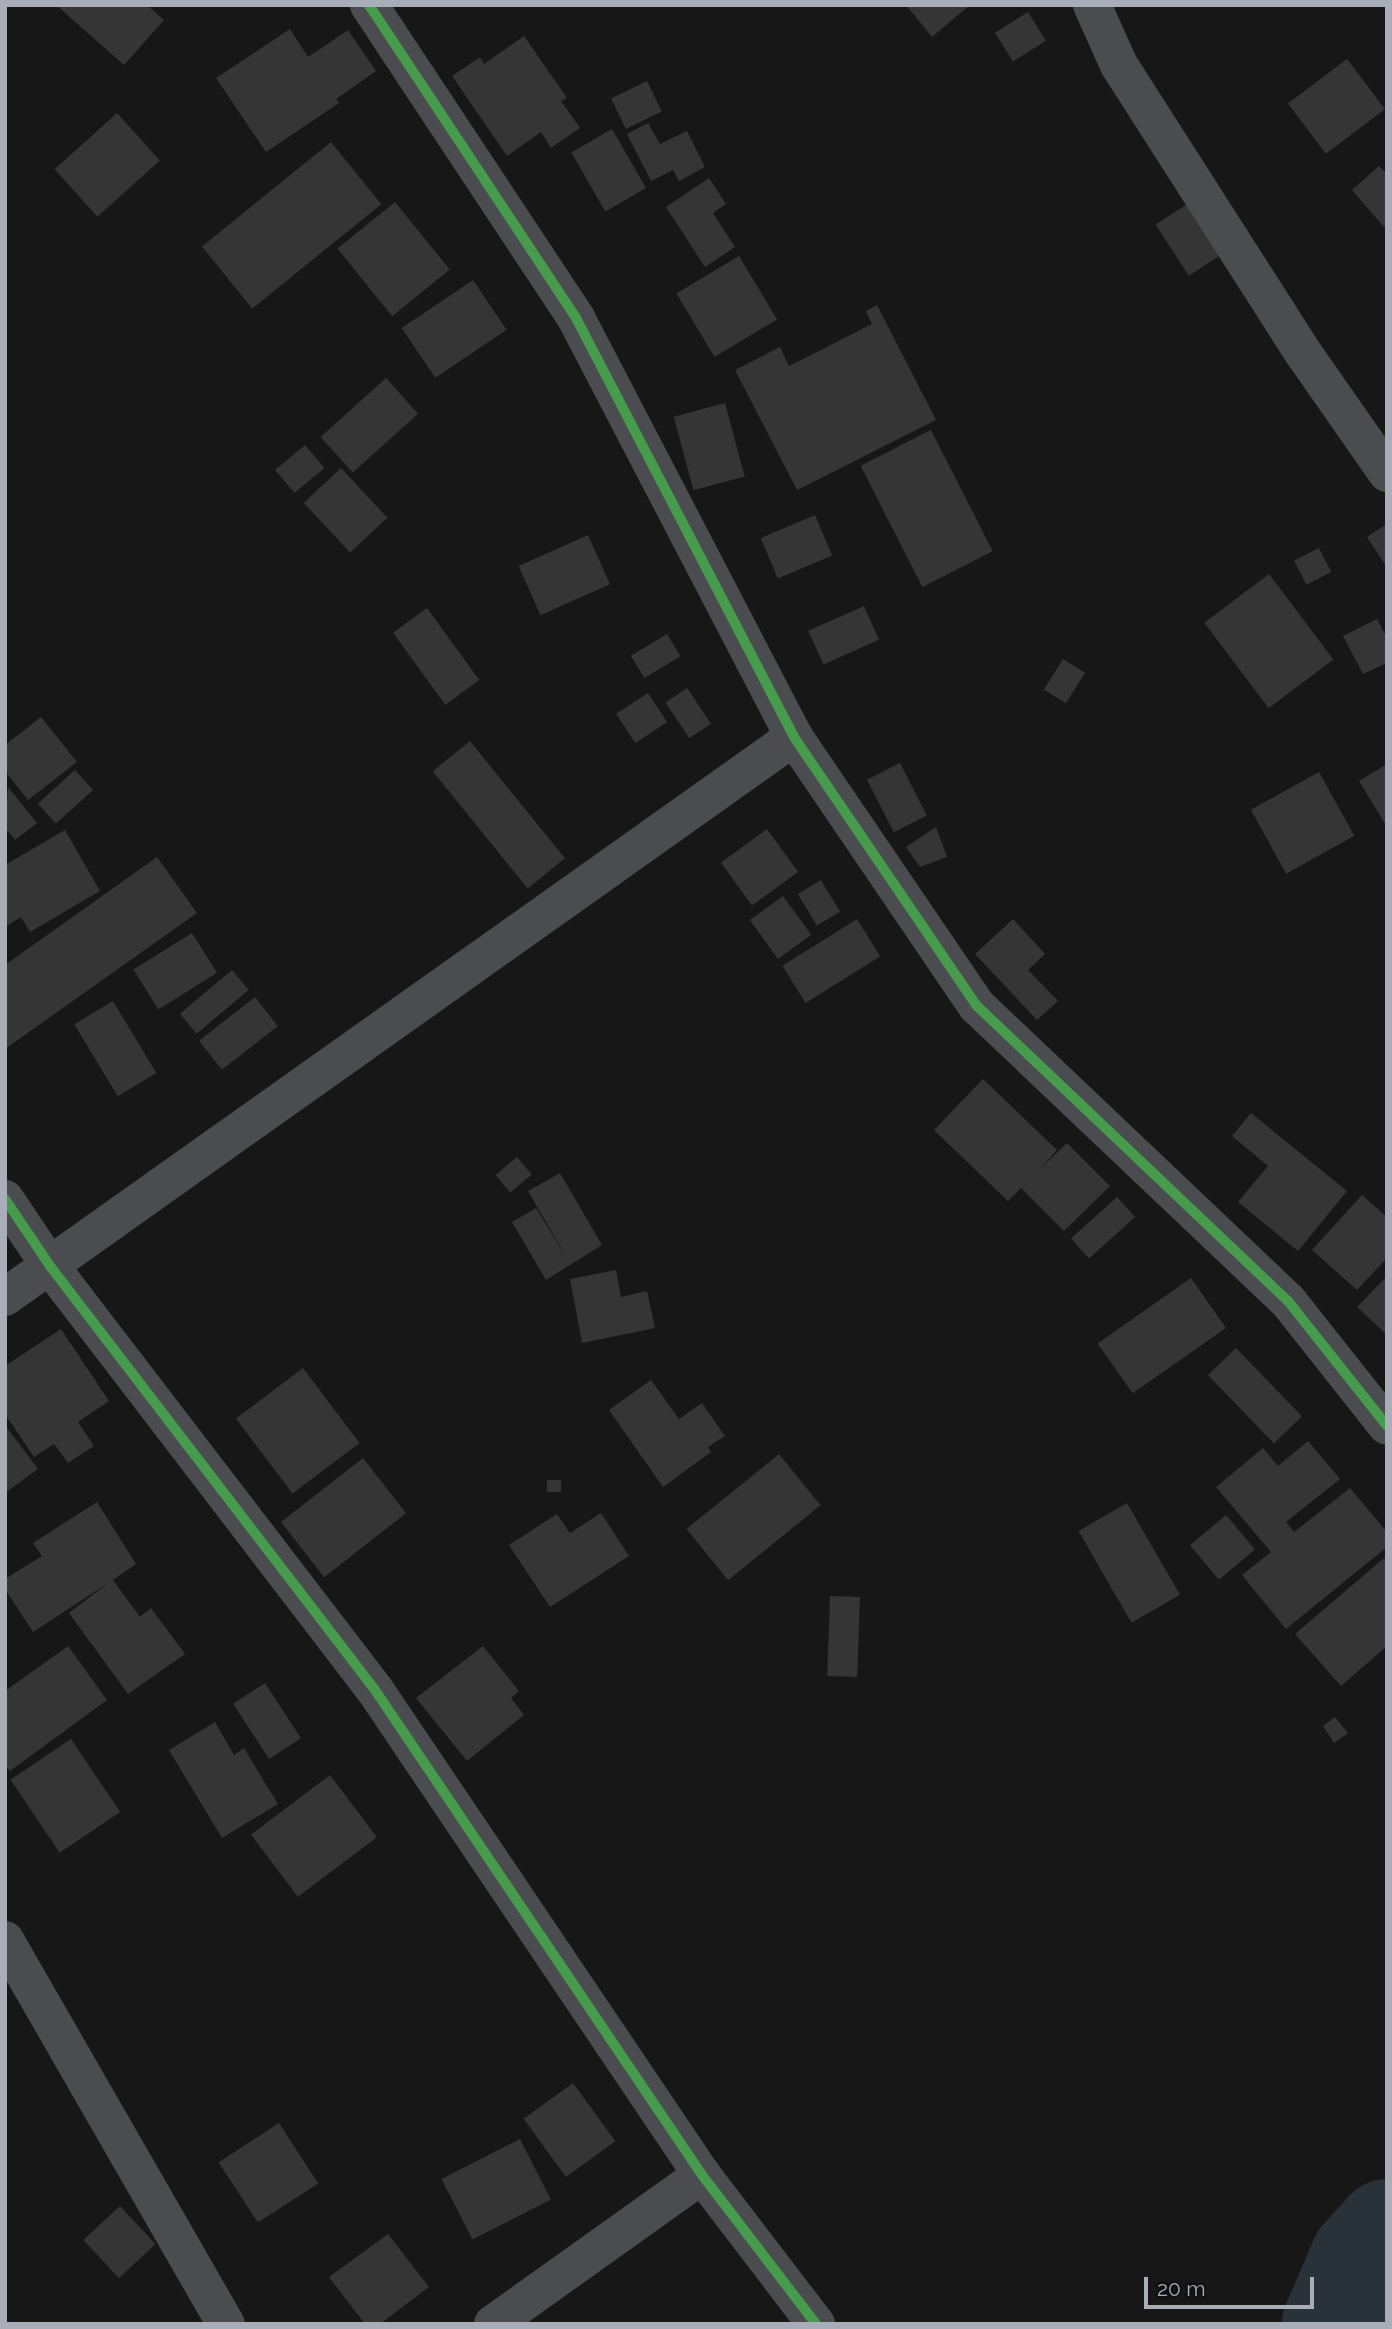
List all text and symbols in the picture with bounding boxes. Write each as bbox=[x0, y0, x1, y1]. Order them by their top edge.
scale bar bbox=[1147, 2262, 1317, 2306]
text: 20 m bbox=[1157, 2276, 1205, 2301]

